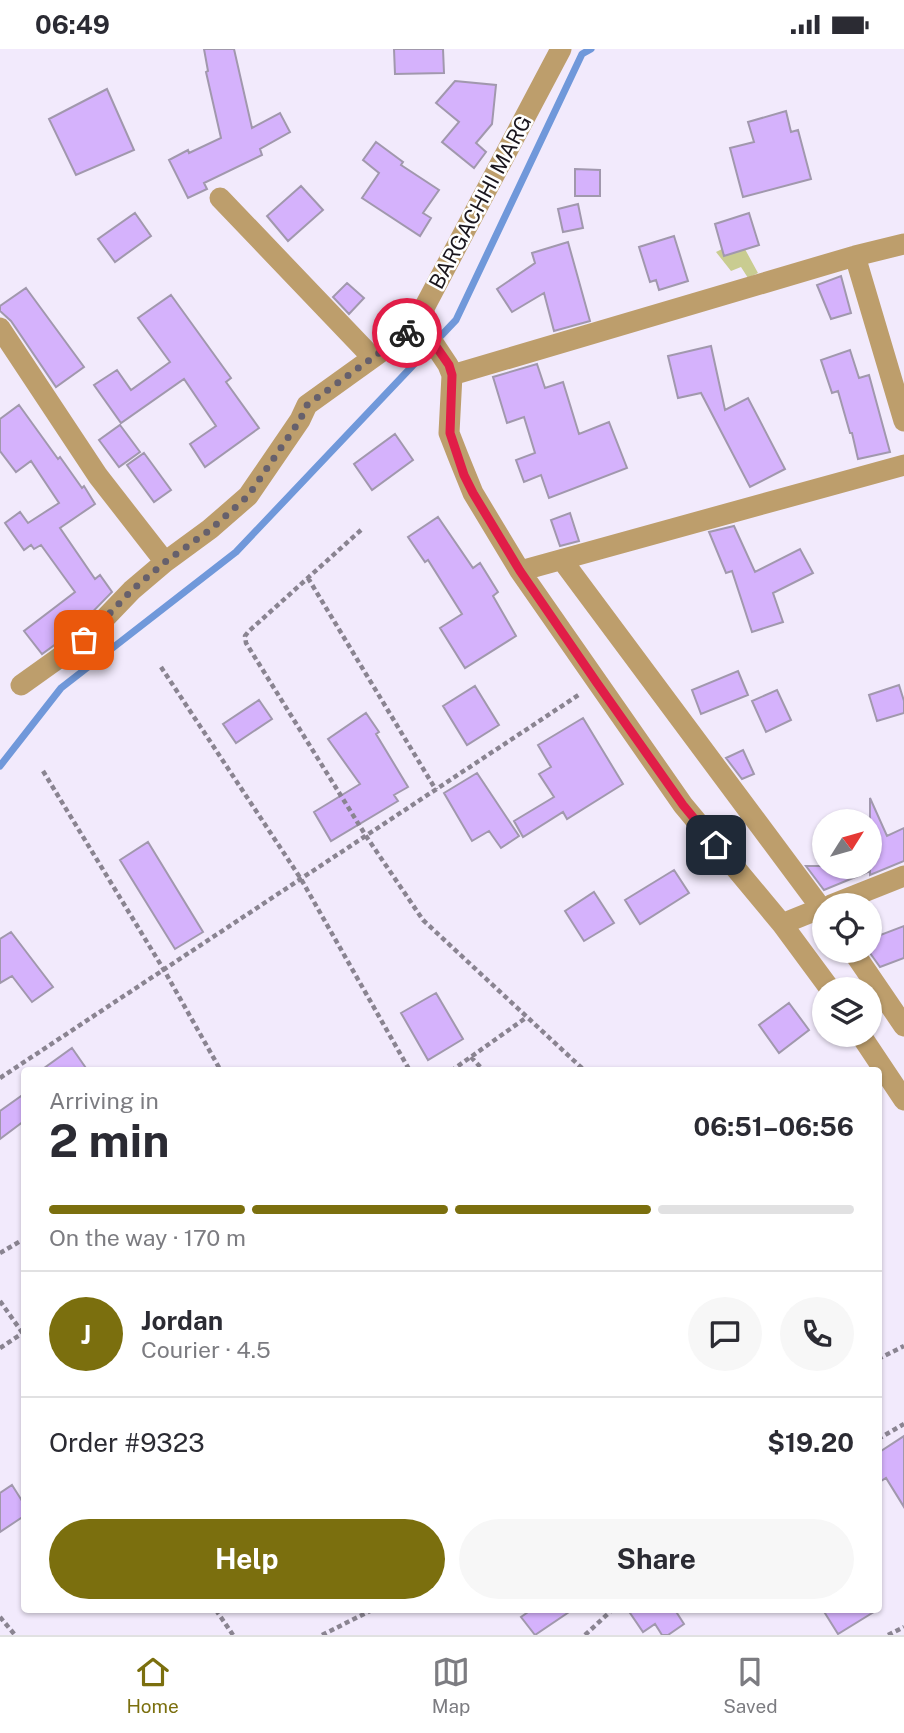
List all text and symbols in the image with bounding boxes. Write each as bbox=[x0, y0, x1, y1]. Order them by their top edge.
text: 06:49 bbox=[35, 9, 110, 40]
street label: BARGACHHI MARG bbox=[424, 111, 536, 293]
courier bbox=[372, 298, 442, 368]
icon: bike bbox=[388, 314, 426, 352]
pin bbox=[54, 610, 114, 670]
icon: bag bbox=[65, 621, 103, 659]
north arrow bbox=[812, 809, 882, 879]
map controls bbox=[812, 809, 882, 1047]
pin bbox=[686, 815, 746, 875]
icon: home bbox=[697, 826, 735, 864]
button: locate bbox=[812, 893, 882, 963]
button: layers bbox=[812, 977, 882, 1047]
text: Arriving in bbox=[49, 1087, 159, 1114]
text: 06:51–06:56 bbox=[693, 1111, 854, 1142]
text: 2 min bbox=[49, 1113, 169, 1167]
text: On the way · 170 m bbox=[49, 1224, 246, 1251]
button: chat bbox=[688, 1297, 762, 1371]
button: phone bbox=[780, 1297, 854, 1371]
text: Jordan bbox=[141, 1305, 223, 1336]
text: J bbox=[81, 1319, 91, 1350]
text: Courier · 4.5 bbox=[141, 1336, 271, 1363]
text: Order #9323 bbox=[49, 1427, 205, 1458]
text: $19.20 bbox=[767, 1427, 854, 1458]
button: Help bbox=[49, 1519, 445, 1599]
button: Share bbox=[459, 1519, 854, 1599]
tab: Home bbox=[126, 1653, 179, 1717]
tab: Map bbox=[432, 1653, 470, 1717]
tab: Saved bbox=[723, 1653, 778, 1717]

